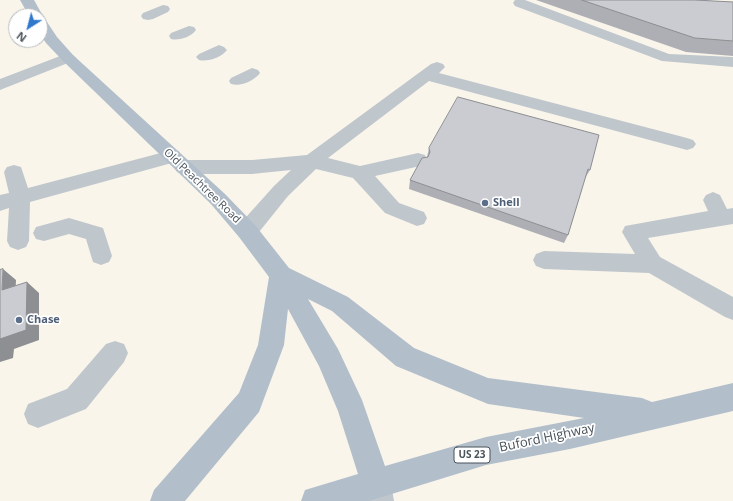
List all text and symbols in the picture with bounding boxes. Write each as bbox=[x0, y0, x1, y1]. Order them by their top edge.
north arrow bbox=[8, 8, 48, 48]
text: N bbox=[13, 29, 29, 46]
street label: Old Peachtree Road bbox=[161, 146, 243, 226]
place label: Shell bbox=[493, 196, 520, 210]
marker: Shell bbox=[480, 198, 490, 208]
place label: Chase bbox=[27, 313, 60, 327]
marker: Chase bbox=[14, 315, 24, 325]
street label: Buford Highway bbox=[498, 420, 596, 456]
road number: US 23 bbox=[454, 447, 490, 463]

